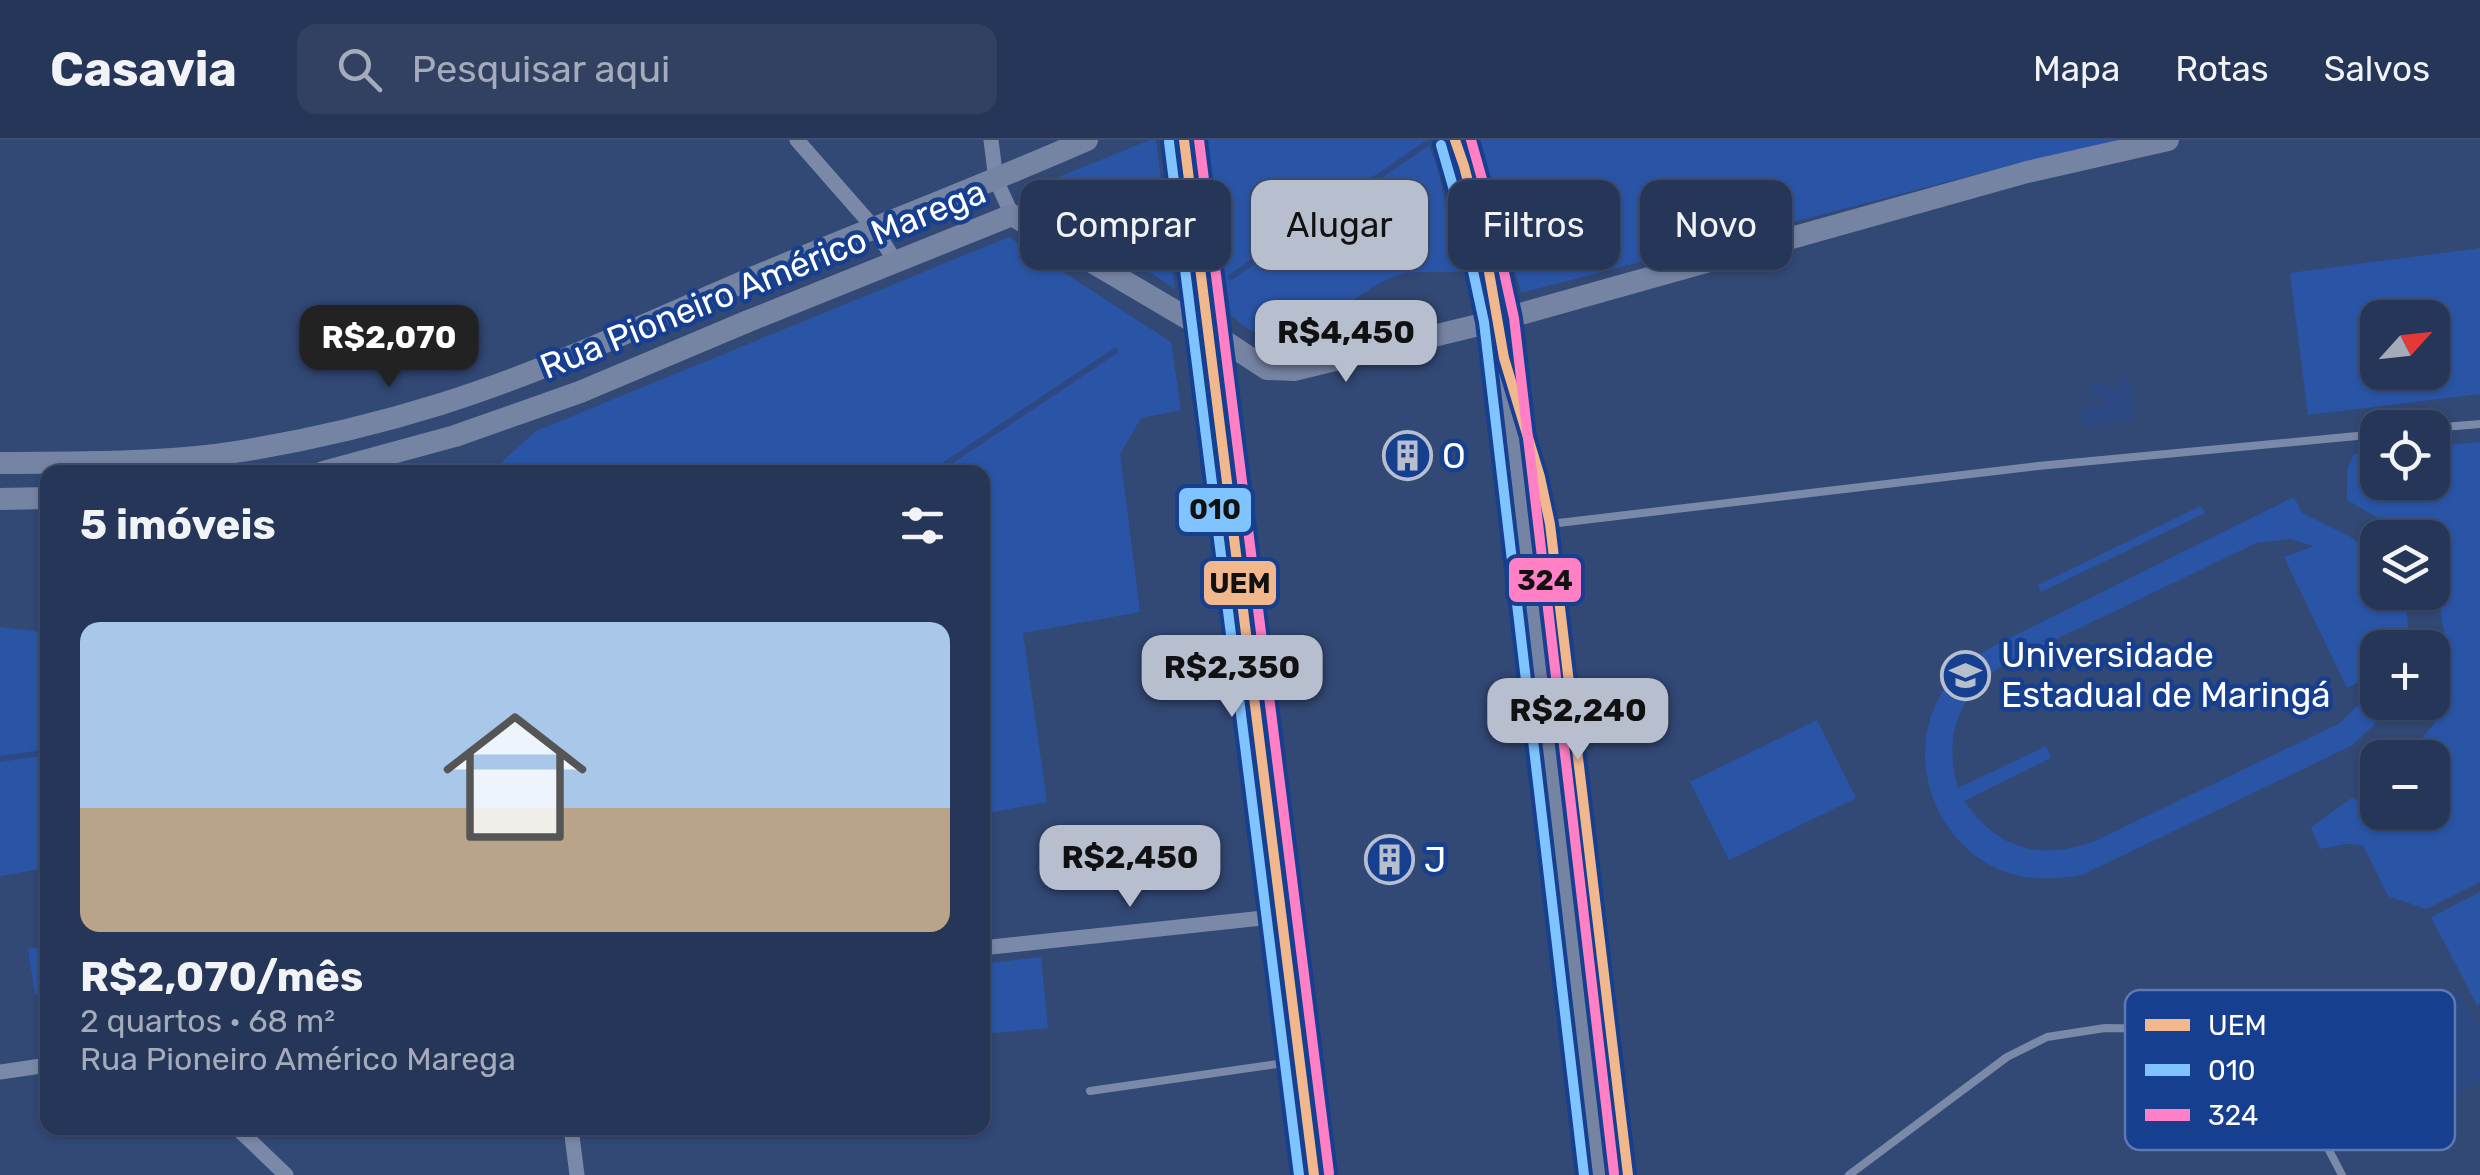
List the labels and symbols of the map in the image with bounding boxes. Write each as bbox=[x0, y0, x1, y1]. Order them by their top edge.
street label: Rua Pioneiro Américo Marega bbox=[534, 170, 992, 388]
pin: R$4,450 bbox=[1254, 300, 1438, 385]
north arrow bbox=[2360, 300, 2450, 390]
pin: R$2,070 bbox=[297, 305, 481, 390]
building icon: O bbox=[1381, 430, 1433, 482]
place label: O bbox=[1442, 435, 1466, 477]
line badge: 010 bbox=[1177, 486, 1253, 534]
text: 010 bbox=[1189, 493, 1241, 526]
line badge: 324 bbox=[1507, 556, 1583, 604]
line badge: UEM bbox=[1202, 559, 1278, 607]
text: 324 bbox=[1517, 564, 1573, 597]
text: UEM bbox=[1209, 567, 1271, 600]
place label: Universidade Estadual de Maringá bbox=[2001, 634, 2331, 716]
pin: R$2,350 bbox=[1140, 635, 1324, 720]
school or university icon: Universidade Estadual de Maringá bbox=[1940, 649, 1992, 701]
pin: R$2,240 bbox=[1486, 678, 1670, 763]
pin: R$2,450 bbox=[1038, 825, 1222, 910]
building icon: J bbox=[1363, 834, 1415, 886]
place label: J bbox=[1424, 839, 1446, 881]
legend bbox=[2125, 990, 2455, 1150]
text: UEM bbox=[2208, 1009, 2267, 1042]
text: 010 bbox=[2208, 1054, 2256, 1087]
text: 324 bbox=[2208, 1099, 2258, 1132]

